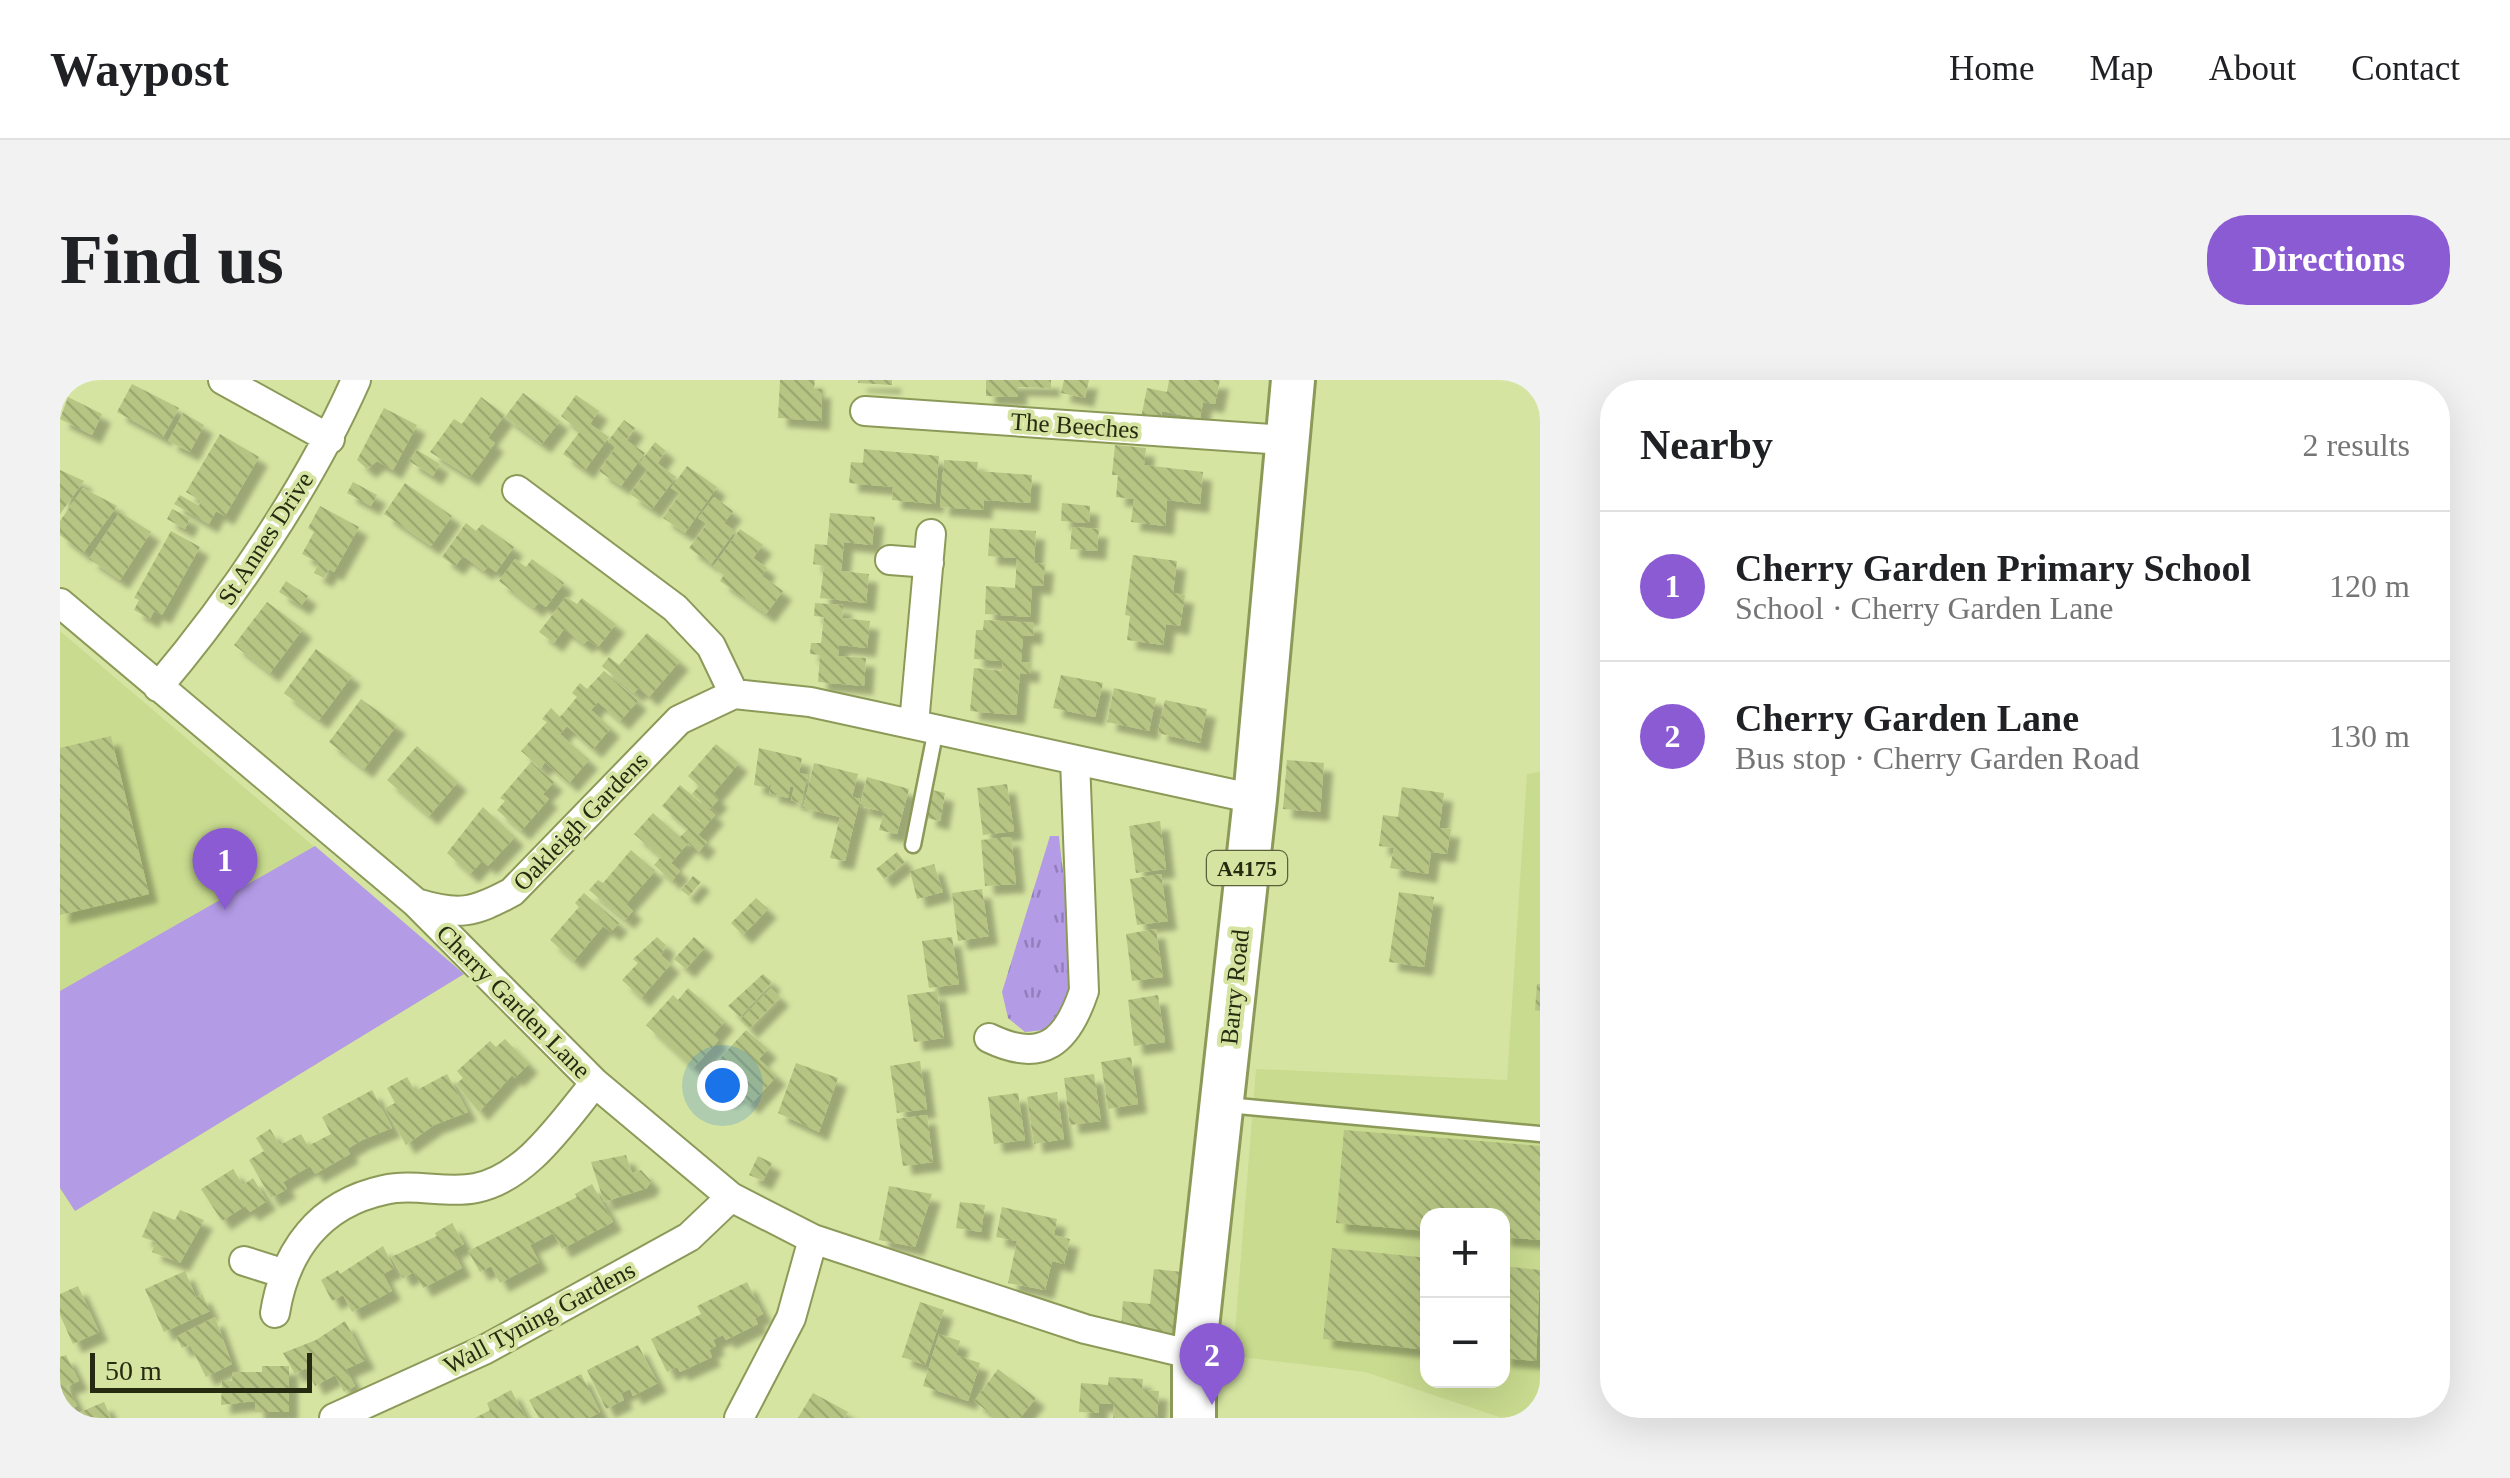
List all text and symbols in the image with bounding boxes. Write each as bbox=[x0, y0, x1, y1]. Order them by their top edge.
text: Waypost bbox=[50, 43, 229, 96]
text: Home bbox=[1949, 49, 2034, 88]
text: Map bbox=[2089, 49, 2154, 88]
text: About bbox=[2209, 49, 2296, 88]
text: Contact bbox=[2351, 49, 2460, 88]
button: Directions bbox=[2207, 215, 2450, 305]
text: Find us bbox=[60, 221, 284, 298]
street label: The Beeches bbox=[1010, 408, 1140, 443]
text: Nearby bbox=[1640, 422, 1773, 468]
text: 2 results bbox=[2302, 427, 2410, 463]
street label: St Annes Drive bbox=[212, 467, 318, 610]
text: Cherry Garden Primary School bbox=[1735, 547, 2251, 589]
text: 1 bbox=[1665, 568, 1681, 604]
text: 120 m bbox=[2329, 568, 2410, 604]
text: School · Cherry Garden Lane bbox=[1735, 590, 2114, 626]
text: Cherry Garden Lane bbox=[1735, 697, 2079, 739]
text: 2 bbox=[1665, 718, 1681, 754]
text: 130 m bbox=[2329, 718, 2410, 754]
text: Bus stop · Cherry Garden Road bbox=[1735, 740, 2139, 776]
street label: Oakleigh Gardens bbox=[508, 747, 653, 896]
pin: 1 bbox=[192, 828, 258, 910]
road number: A4175 bbox=[1207, 851, 1287, 885]
street label: Cherry Garden Lane bbox=[431, 919, 596, 1084]
street label: Barry Road bbox=[1215, 927, 1254, 1046]
your location bbox=[697, 1060, 748, 1111]
map controls bbox=[1420, 1208, 1510, 1388]
button: + bbox=[1420, 1208, 1510, 1298]
street label: Wall Tyning Gardens bbox=[439, 1256, 639, 1379]
button: − bbox=[1420, 1298, 1510, 1388]
pin: 2 bbox=[1180, 1322, 1244, 1405]
scale bar bbox=[90, 1348, 312, 1393]
text: 50 m bbox=[105, 1355, 162, 1386]

